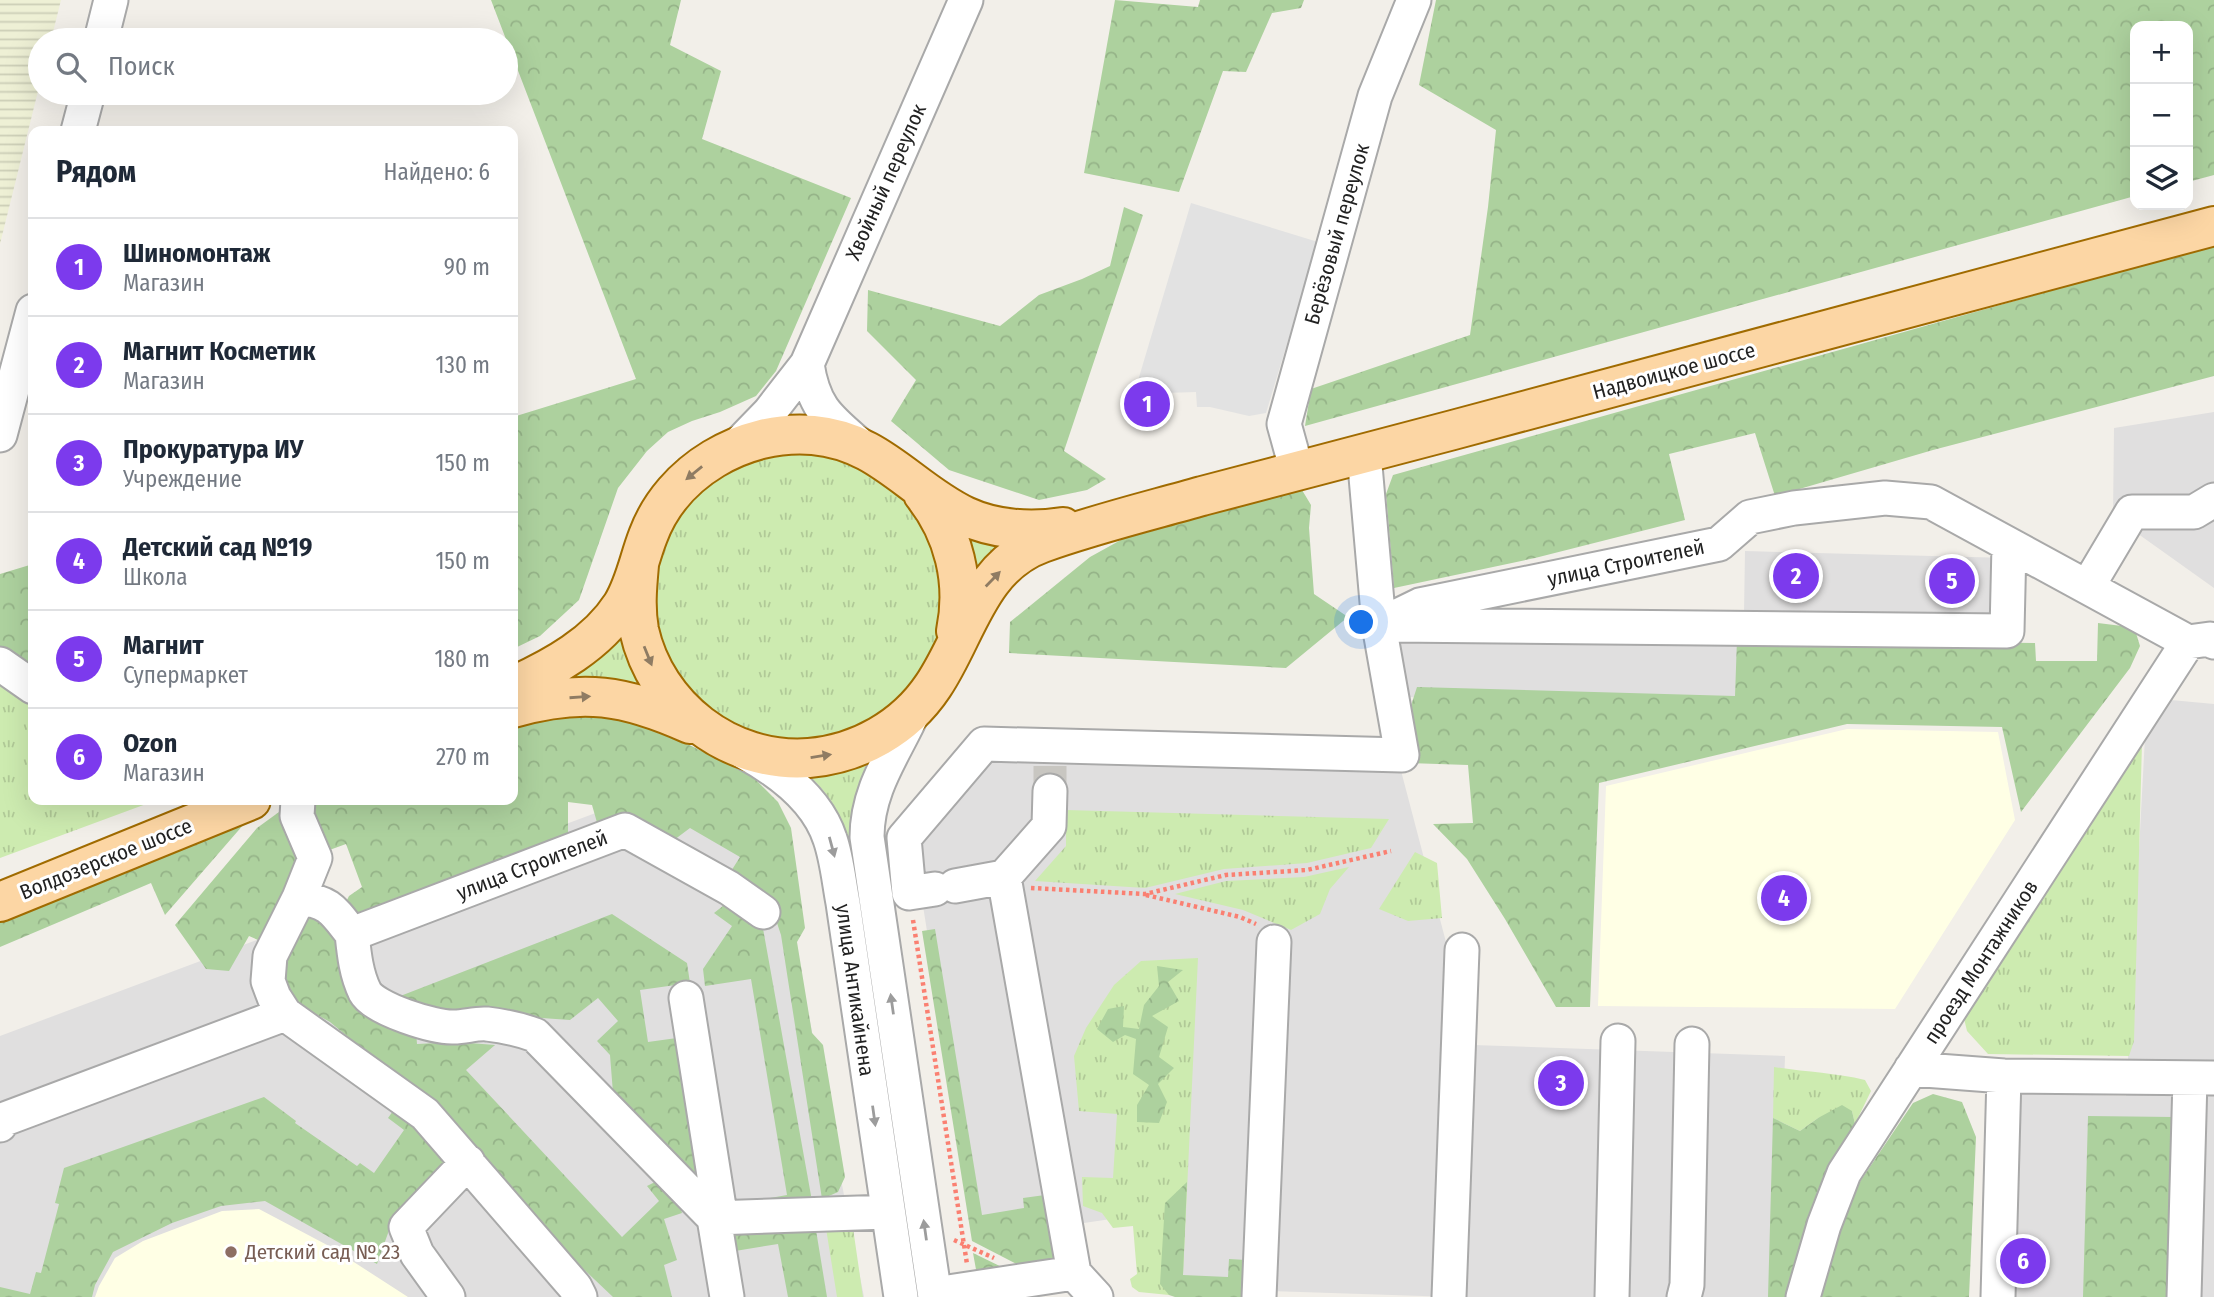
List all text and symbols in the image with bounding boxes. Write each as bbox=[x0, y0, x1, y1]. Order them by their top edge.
map controls bbox=[2130, 21, 2193, 210]
button: + bbox=[2130, 21, 2193, 84]
search box bbox=[28, 28, 518, 105]
icon: search bbox=[52, 48, 90, 86]
text: Поиск bbox=[108, 51, 175, 82]
button: − bbox=[2130, 84, 2193, 147]
street label: Хвойный переулок bbox=[840, 100, 932, 264]
street label: Берёзовый переулок bbox=[1299, 140, 1375, 328]
button: layers bbox=[2130, 147, 2193, 210]
text: Рядом bbox=[56, 154, 136, 190]
text: Найдено: 6 bbox=[383, 158, 490, 186]
text: Шиномонтаж bbox=[123, 238, 271, 269]
text: 1 bbox=[74, 253, 84, 281]
text: 90 m bbox=[444, 253, 490, 281]
text: Магазин bbox=[123, 269, 205, 297]
text: Магнит Косметик bbox=[123, 336, 315, 367]
street label: Надвоицкое шоссе bbox=[1590, 337, 1758, 405]
text: 2 bbox=[74, 351, 84, 379]
text: 130 m bbox=[436, 351, 490, 379]
text: Магазин bbox=[123, 367, 205, 395]
pin: 1 bbox=[1124, 378, 1170, 430]
text: Прокуратура ИУ bbox=[123, 434, 303, 465]
text: 3 bbox=[74, 449, 84, 477]
text: 150 m bbox=[435, 449, 490, 477]
text: Учреждение bbox=[123, 465, 242, 493]
one-way arrow bbox=[686, 465, 703, 480]
text: Детский сад №19 bbox=[123, 532, 312, 563]
street label: улица Строителей bbox=[1545, 534, 1707, 592]
text: 4 bbox=[73, 547, 85, 575]
text: 150 m bbox=[435, 547, 490, 575]
pin: 2 bbox=[1773, 550, 1819, 602]
pin: 5 bbox=[1929, 555, 1975, 607]
text: Школа bbox=[123, 563, 188, 591]
one-way arrow bbox=[985, 571, 1001, 588]
your location bbox=[1344, 605, 1378, 639]
text: Магнит bbox=[123, 630, 204, 661]
text: 5 bbox=[73, 645, 85, 673]
text: 180 m bbox=[434, 645, 490, 673]
one-way arrow bbox=[643, 645, 654, 666]
text: Супермаркет bbox=[123, 661, 248, 689]
one-way arrow bbox=[569, 691, 591, 702]
text: Ozon bbox=[123, 728, 177, 759]
text: 6 bbox=[73, 743, 85, 771]
text: 270 m bbox=[436, 743, 490, 771]
one-way arrow bbox=[810, 750, 832, 761]
text: Магазин bbox=[123, 759, 205, 787]
street label: Волдозерское шоссе bbox=[16, 813, 196, 905]
street label: улица Строителей bbox=[453, 824, 611, 906]
one-way arrow bbox=[827, 837, 838, 859]
pin: 4 bbox=[1761, 872, 1807, 924]
street label: проезд Монтажников bbox=[1918, 875, 2044, 1049]
street label: улица Антикайнена bbox=[830, 902, 880, 1078]
one-way arrow bbox=[886, 993, 897, 1015]
pin: 3 bbox=[1538, 1057, 1584, 1109]
one-way arrow bbox=[869, 1105, 880, 1127]
one-way arrow bbox=[919, 1218, 930, 1240]
pin: 6 bbox=[2000, 1235, 2046, 1287]
place label: Детский сад № 23 bbox=[244, 1239, 400, 1265]
marker: Детский сад № 23 bbox=[223, 1244, 239, 1260]

